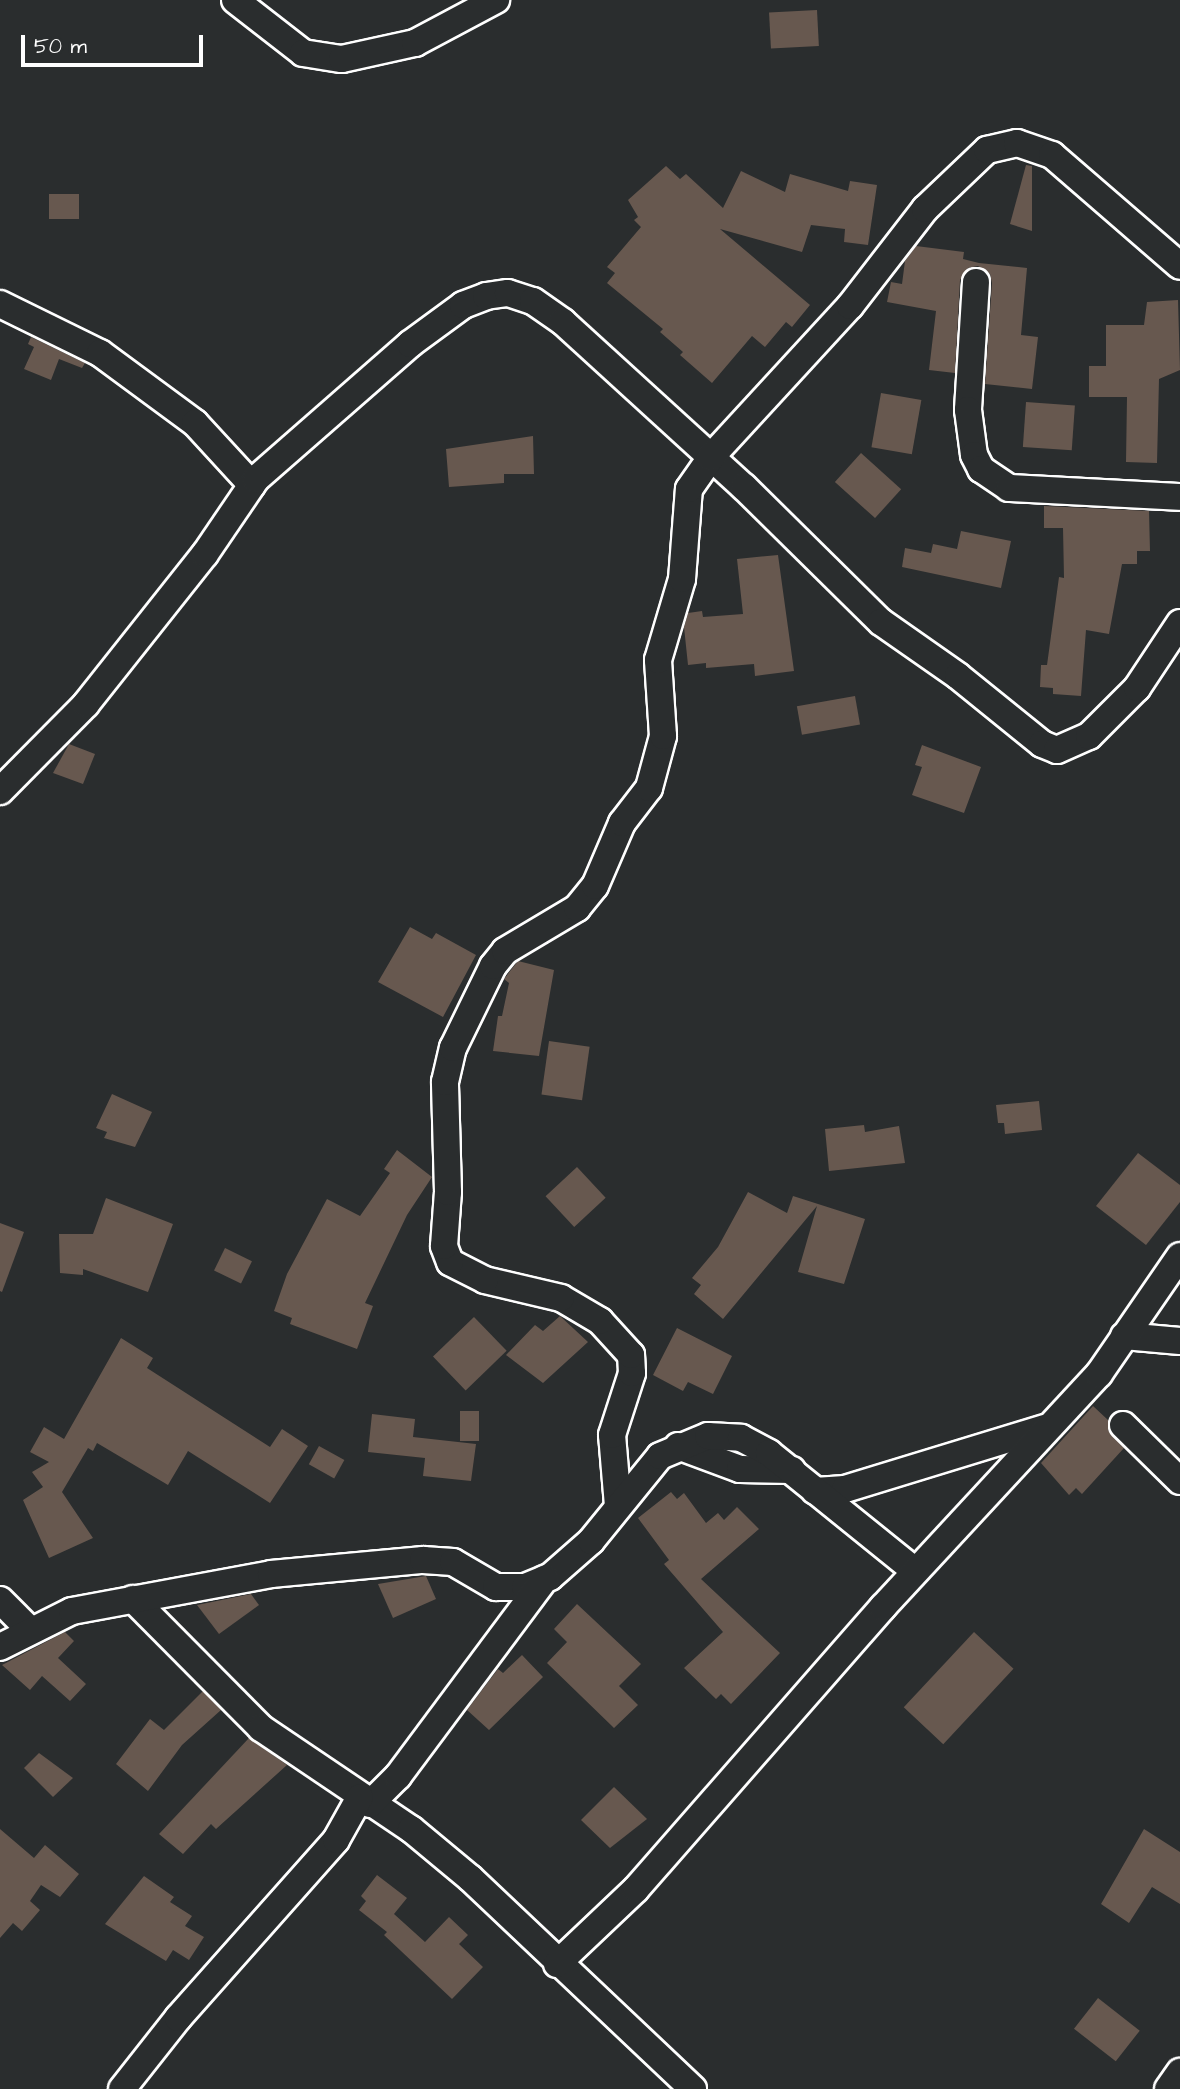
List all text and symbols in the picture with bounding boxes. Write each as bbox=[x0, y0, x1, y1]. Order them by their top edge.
scale bar bbox=[24, 21, 206, 65]
text: 50 m bbox=[34, 32, 87, 61]

